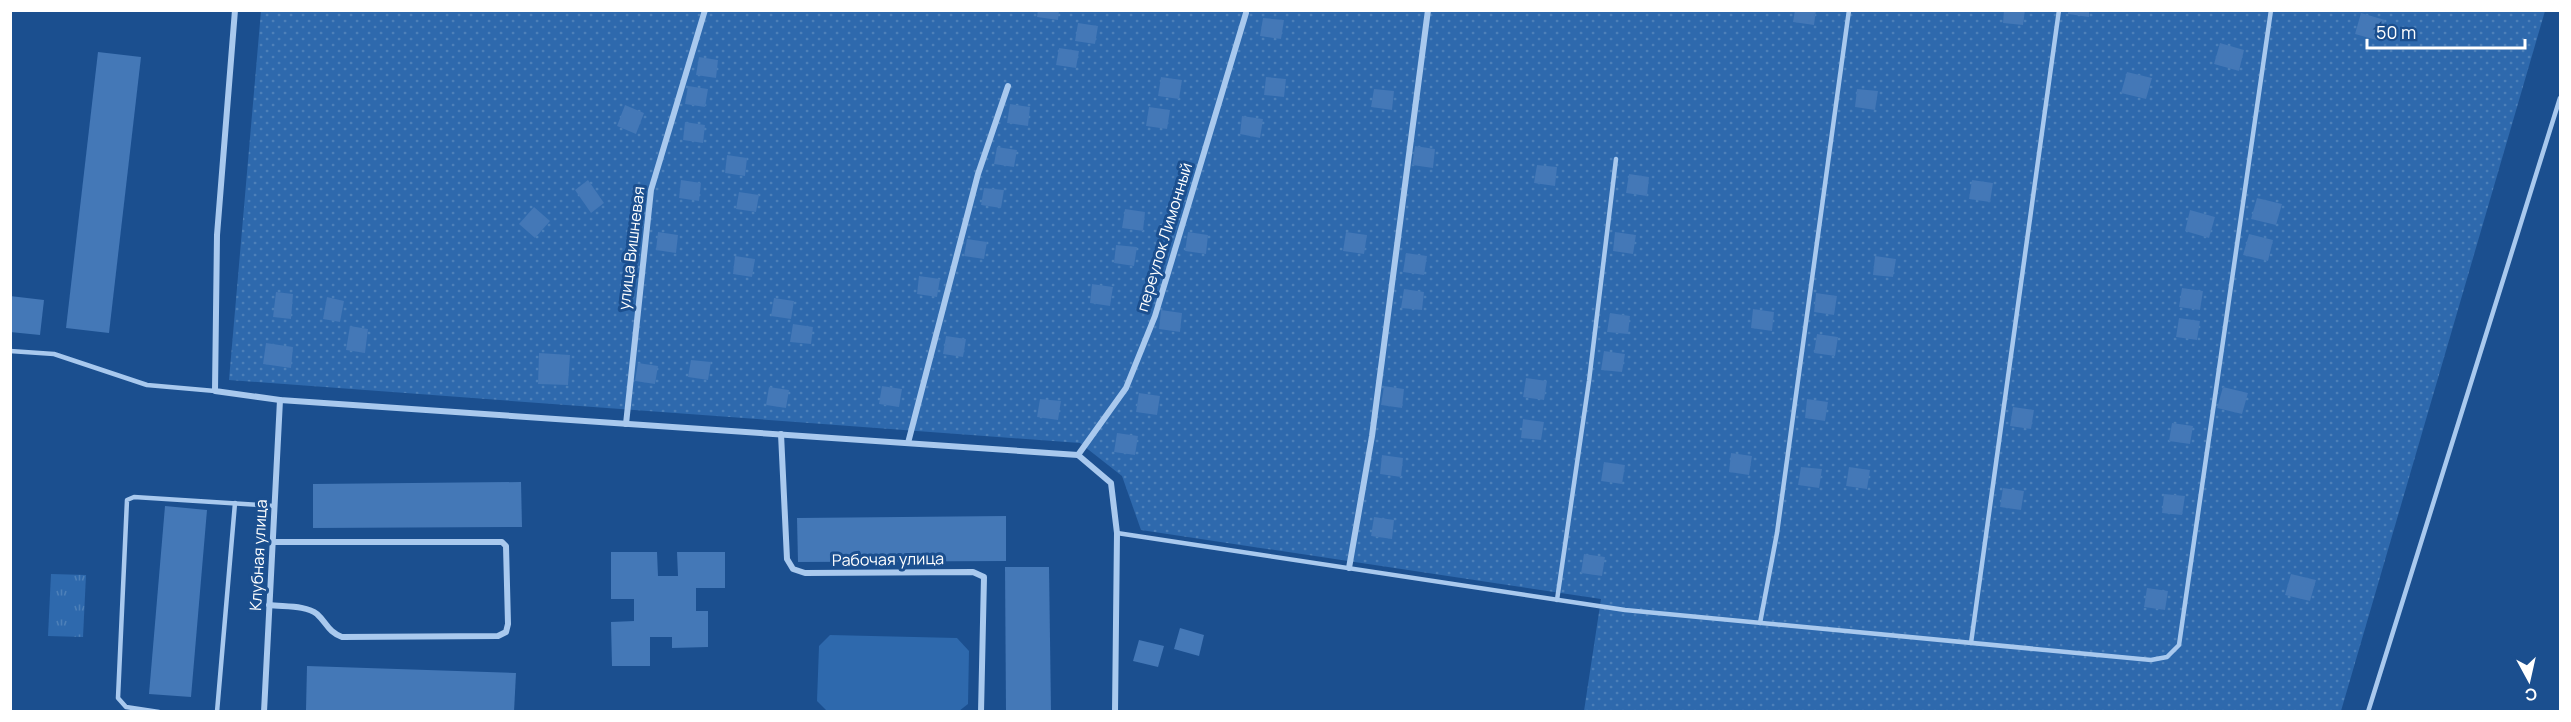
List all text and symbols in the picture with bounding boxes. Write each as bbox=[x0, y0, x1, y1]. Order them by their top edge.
scale bar bbox=[2367, 12, 2524, 50]
text: 50 m bbox=[2376, 20, 2416, 44]
street label: переулок Лимонный bbox=[1131, 160, 1197, 314]
street label: улица Вишневая bbox=[612, 185, 650, 311]
street label: Клубная улица bbox=[244, 499, 272, 611]
street label: Рабочая улица bbox=[832, 547, 944, 571]
north arrow bbox=[2499, 650, 2559, 710]
text: С bbox=[2524, 683, 2538, 707]

